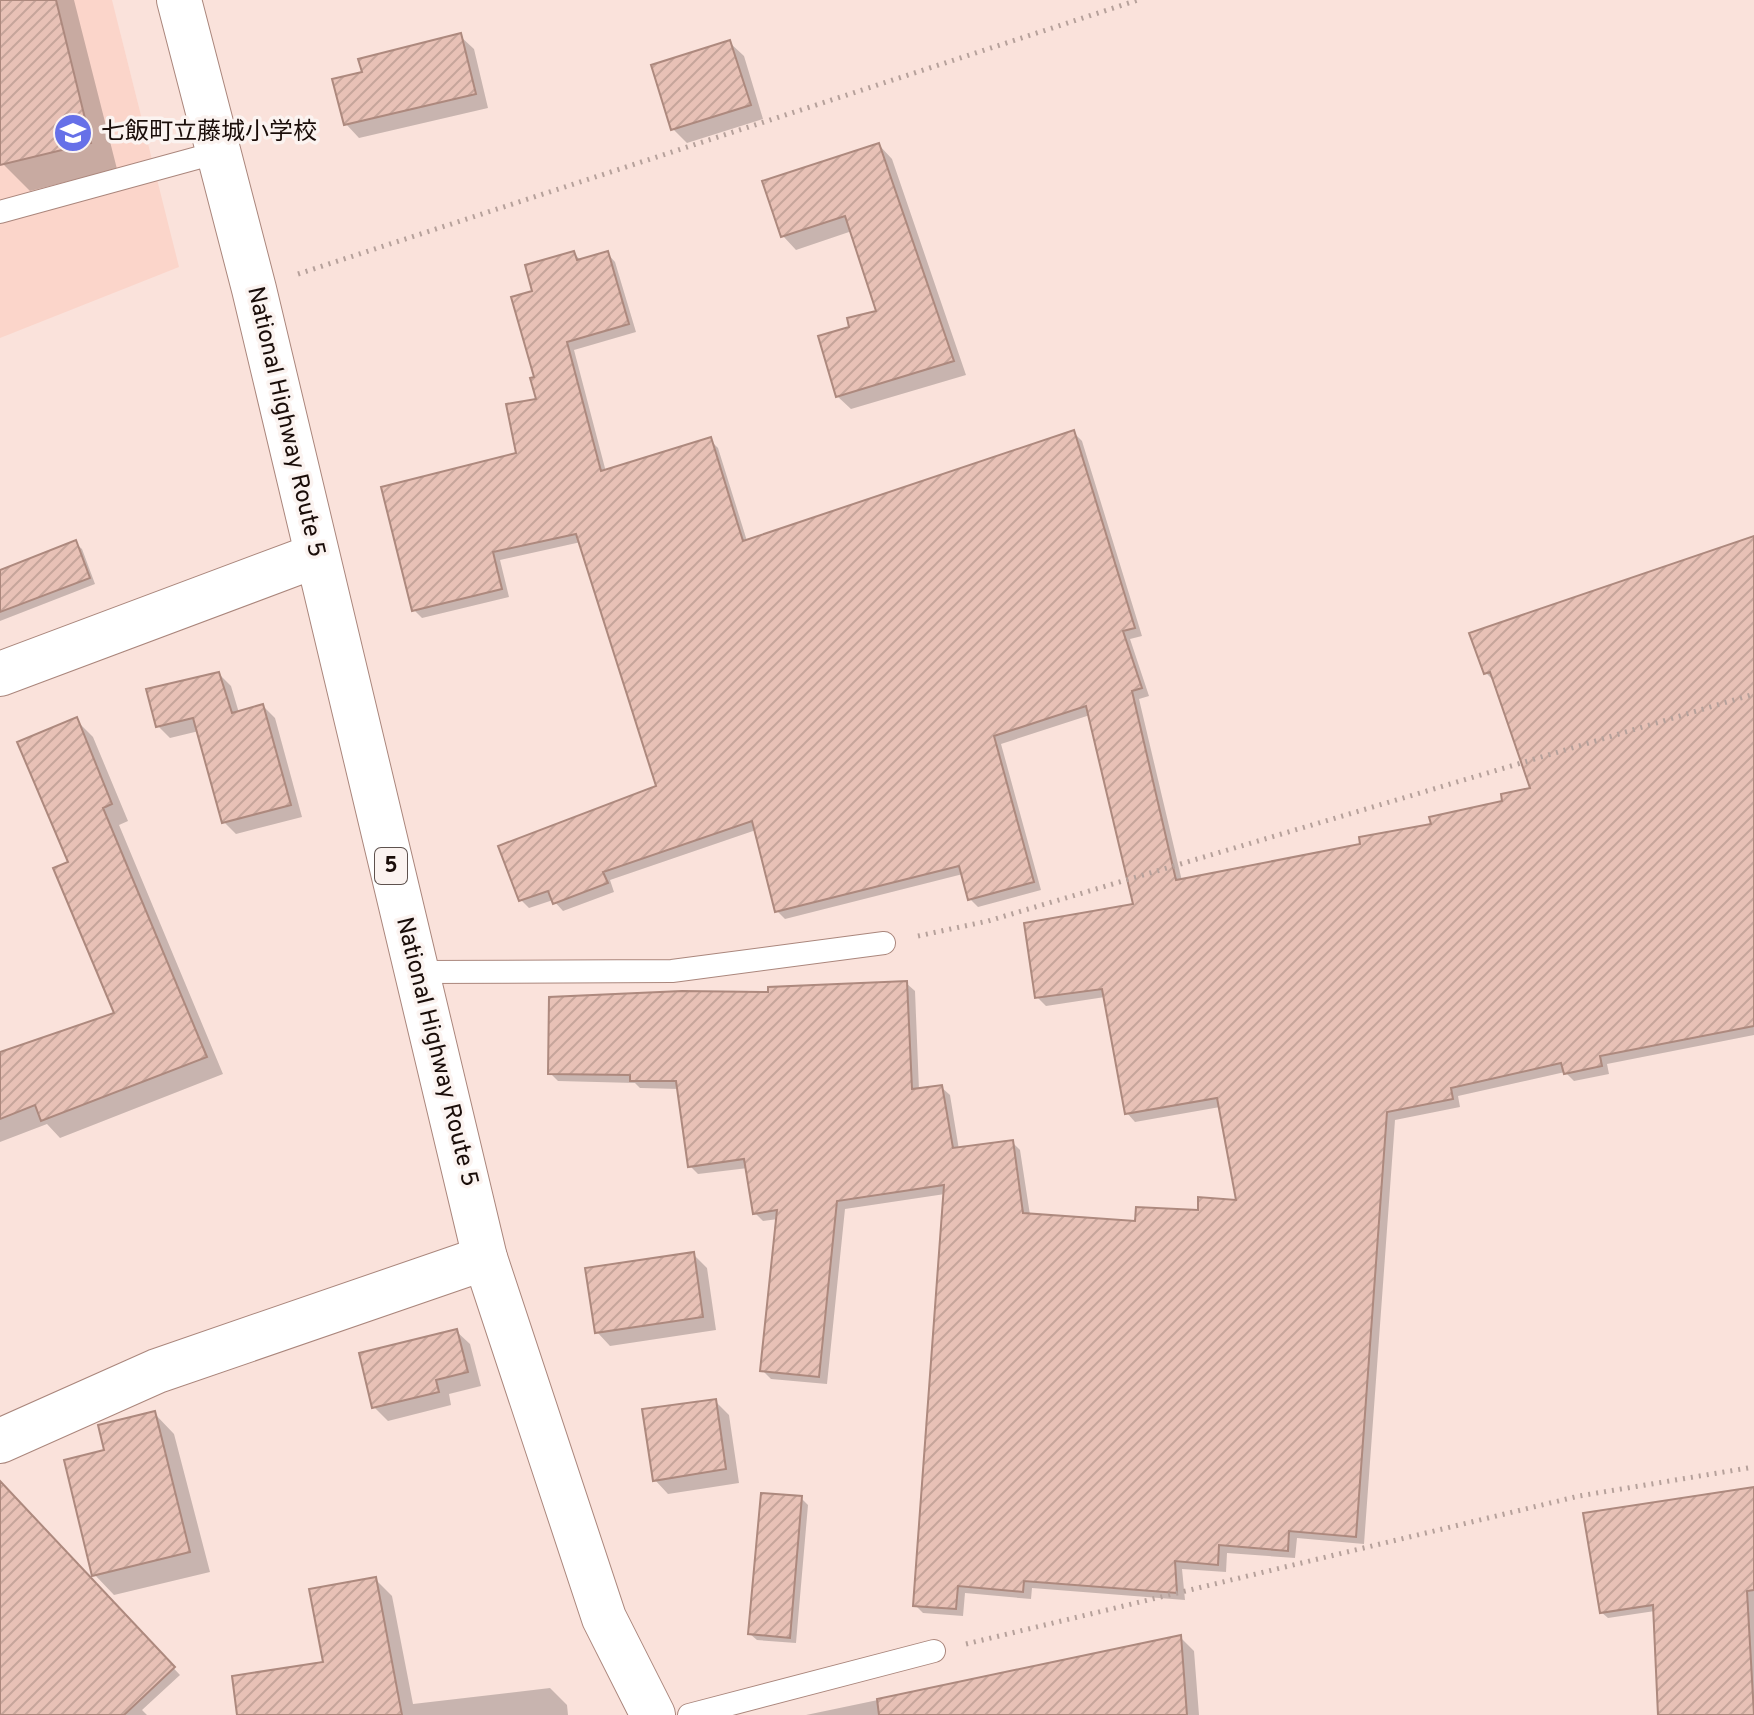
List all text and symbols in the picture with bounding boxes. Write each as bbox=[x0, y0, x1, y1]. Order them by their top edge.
school or university icon: 七飯町立藤城小学校 bbox=[52, 112, 94, 154]
place label: 七飯町立藤城小学校 bbox=[101, 118, 317, 148]
street label: National Highway Route 5 bbox=[239, 284, 331, 560]
road number: 5 bbox=[375, 848, 407, 884]
street label: National Highway Route 5 bbox=[388, 914, 484, 1190]

